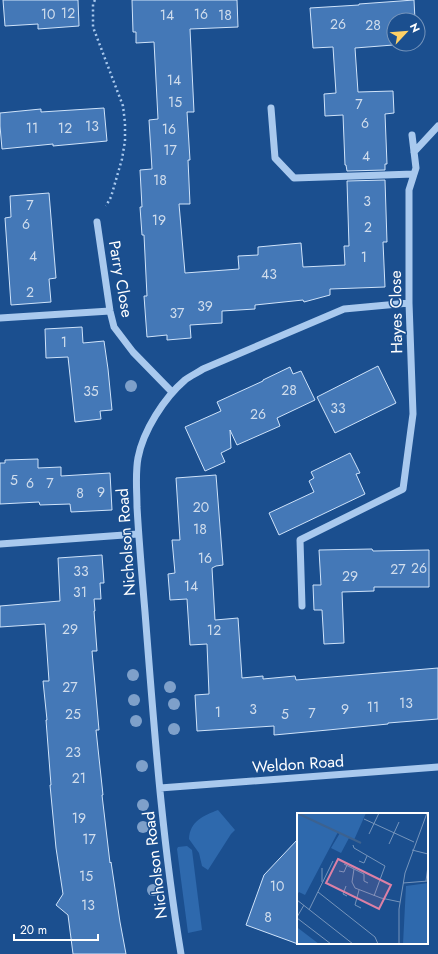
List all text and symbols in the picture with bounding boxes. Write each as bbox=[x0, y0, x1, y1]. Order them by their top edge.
house number: 12 bbox=[61, 3, 75, 23]
house number: 10 bbox=[41, 4, 55, 24]
house number: 16 bbox=[194, 4, 208, 24]
house number: 14 bbox=[160, 5, 174, 25]
house number: 18 bbox=[218, 5, 232, 25]
north arrow bbox=[386, 12, 426, 52]
house number: 26 bbox=[330, 14, 346, 34]
house number: 28 bbox=[365, 15, 381, 35]
text: N bbox=[406, 20, 424, 35]
house number: 14 bbox=[167, 70, 181, 90]
house number: 15 bbox=[168, 92, 182, 112]
house number: 7 bbox=[355, 94, 363, 114]
house number: 6 bbox=[361, 113, 369, 133]
house number: 13 bbox=[85, 116, 99, 136]
house number: 11 bbox=[26, 118, 38, 138]
house number: 12 bbox=[58, 118, 72, 138]
house number: 16 bbox=[162, 119, 176, 139]
house number: 17 bbox=[163, 140, 177, 160]
house number: 4 bbox=[362, 146, 370, 166]
house number: 18 bbox=[153, 170, 167, 190]
house number: 3 bbox=[363, 191, 371, 211]
house number: 7 bbox=[26, 195, 34, 215]
house number: 19 bbox=[152, 210, 166, 230]
house number: 6 bbox=[22, 214, 30, 234]
house number: 2 bbox=[364, 217, 372, 237]
street label: Parry Close bbox=[103, 239, 139, 319]
house number: 4 bbox=[29, 246, 37, 266]
house number: 1 bbox=[361, 247, 367, 267]
house number: 43 bbox=[261, 264, 277, 284]
street label: Hayes Close bbox=[384, 270, 408, 354]
house number: 2 bbox=[26, 282, 34, 302]
house number: 39 bbox=[197, 296, 213, 316]
house number: 37 bbox=[170, 303, 185, 323]
house number: 1 bbox=[61, 332, 67, 352]
house number: 28 bbox=[281, 380, 297, 400]
house number: 35 bbox=[83, 381, 99, 401]
house number: 33 bbox=[330, 398, 346, 418]
house number: 26 bbox=[250, 404, 266, 424]
house number: 5 bbox=[10, 470, 18, 490]
house number: 6 bbox=[26, 473, 34, 493]
house number: 7 bbox=[46, 473, 54, 493]
house number: 9 bbox=[97, 482, 105, 502]
house number: 8 bbox=[76, 483, 84, 503]
street label: Nicholson Road bbox=[111, 487, 141, 597]
house number: 20 bbox=[193, 497, 209, 517]
house number: 18 bbox=[193, 519, 207, 539]
house number: 16 bbox=[198, 548, 212, 568]
house number: 26 bbox=[411, 558, 427, 578]
house number: 27 bbox=[390, 559, 406, 579]
house number: 33 bbox=[73, 561, 89, 581]
house number: 29 bbox=[342, 566, 358, 586]
house number: 14 bbox=[184, 576, 198, 596]
house number: 31 bbox=[73, 582, 87, 602]
house number: 29 bbox=[62, 619, 78, 639]
house number: 12 bbox=[207, 620, 221, 640]
house number: 27 bbox=[62, 677, 78, 697]
house number: 13 bbox=[399, 693, 413, 713]
house number: 11 bbox=[367, 697, 379, 717]
house number: 3 bbox=[249, 699, 257, 719]
house number: 9 bbox=[341, 699, 349, 719]
house number: 1 bbox=[215, 702, 221, 722]
house number: 7 bbox=[308, 703, 316, 723]
house number: 25 bbox=[65, 704, 81, 724]
house number: 5 bbox=[281, 704, 289, 724]
house number: 23 bbox=[65, 742, 81, 762]
street label: Weldon Road bbox=[251, 749, 345, 779]
house number: 21 bbox=[72, 768, 86, 788]
house number: 19 bbox=[72, 808, 86, 828]
street label: Nicholson Road bbox=[137, 810, 173, 920]
inset map bbox=[297, 813, 428, 944]
house number: 17 bbox=[82, 829, 96, 849]
house number: 15 bbox=[79, 866, 93, 886]
house number: 10 bbox=[270, 876, 284, 896]
house number: 13 bbox=[81, 895, 95, 915]
house number: 8 bbox=[264, 907, 272, 927]
scale bar bbox=[14, 916, 98, 942]
text: 20 m bbox=[20, 921, 47, 939]

